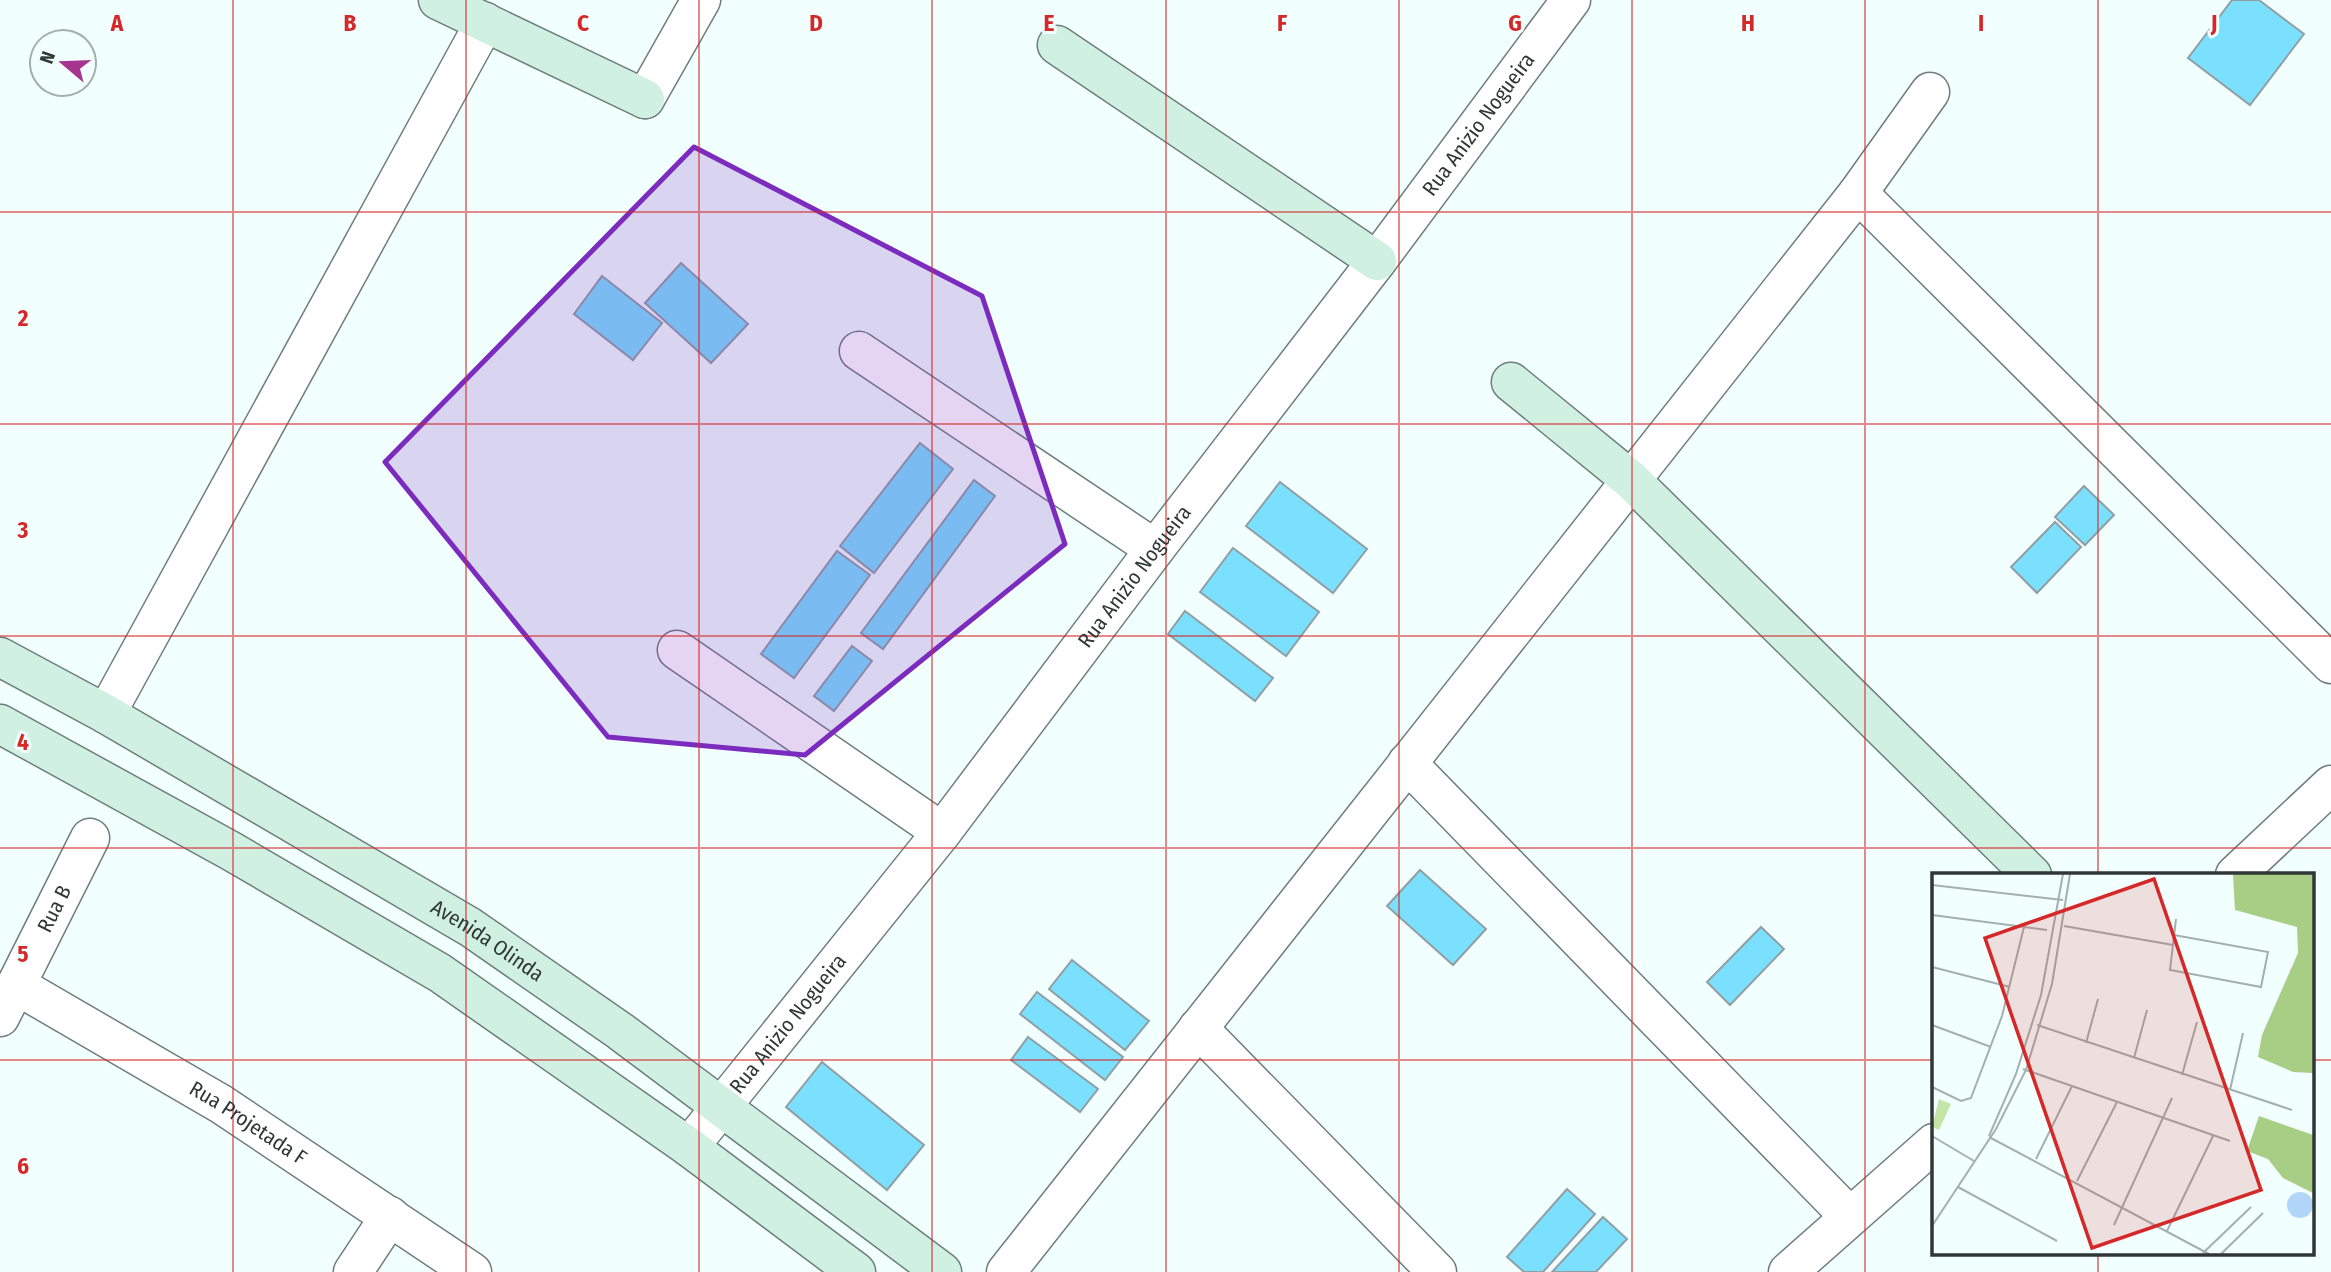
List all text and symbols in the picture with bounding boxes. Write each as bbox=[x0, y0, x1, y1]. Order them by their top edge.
text: A bbox=[110, 9, 124, 37]
text: B bbox=[344, 9, 357, 37]
text: C bbox=[577, 9, 589, 37]
text: D bbox=[809, 9, 823, 37]
text: E bbox=[1044, 9, 1055, 37]
text: F bbox=[1277, 9, 1287, 37]
text: G bbox=[1508, 9, 1522, 37]
text: H bbox=[1741, 9, 1755, 37]
text: I bbox=[1978, 9, 1984, 37]
text: J bbox=[2210, 9, 2217, 37]
north arrow bbox=[28, 28, 98, 98]
text: N bbox=[35, 48, 60, 67]
street label: Rua Anizio Nogueira bbox=[1417, 48, 1540, 201]
text: 2 bbox=[17, 304, 29, 332]
street label: Rua Anizio Nogueira bbox=[1072, 500, 1197, 653]
text: 3 bbox=[17, 516, 29, 544]
text: 4 bbox=[17, 728, 29, 756]
inset map bbox=[1932, 873, 2314, 1254]
street label: Rua B bbox=[32, 881, 77, 937]
street label: Avenida Olinda bbox=[426, 894, 549, 987]
text: 5 bbox=[17, 940, 29, 968]
street label: Rua Anizio Nogueira bbox=[724, 949, 852, 1099]
street label: Rua Projetada F bbox=[185, 1076, 311, 1171]
text: 6 bbox=[17, 1152, 29, 1180]

